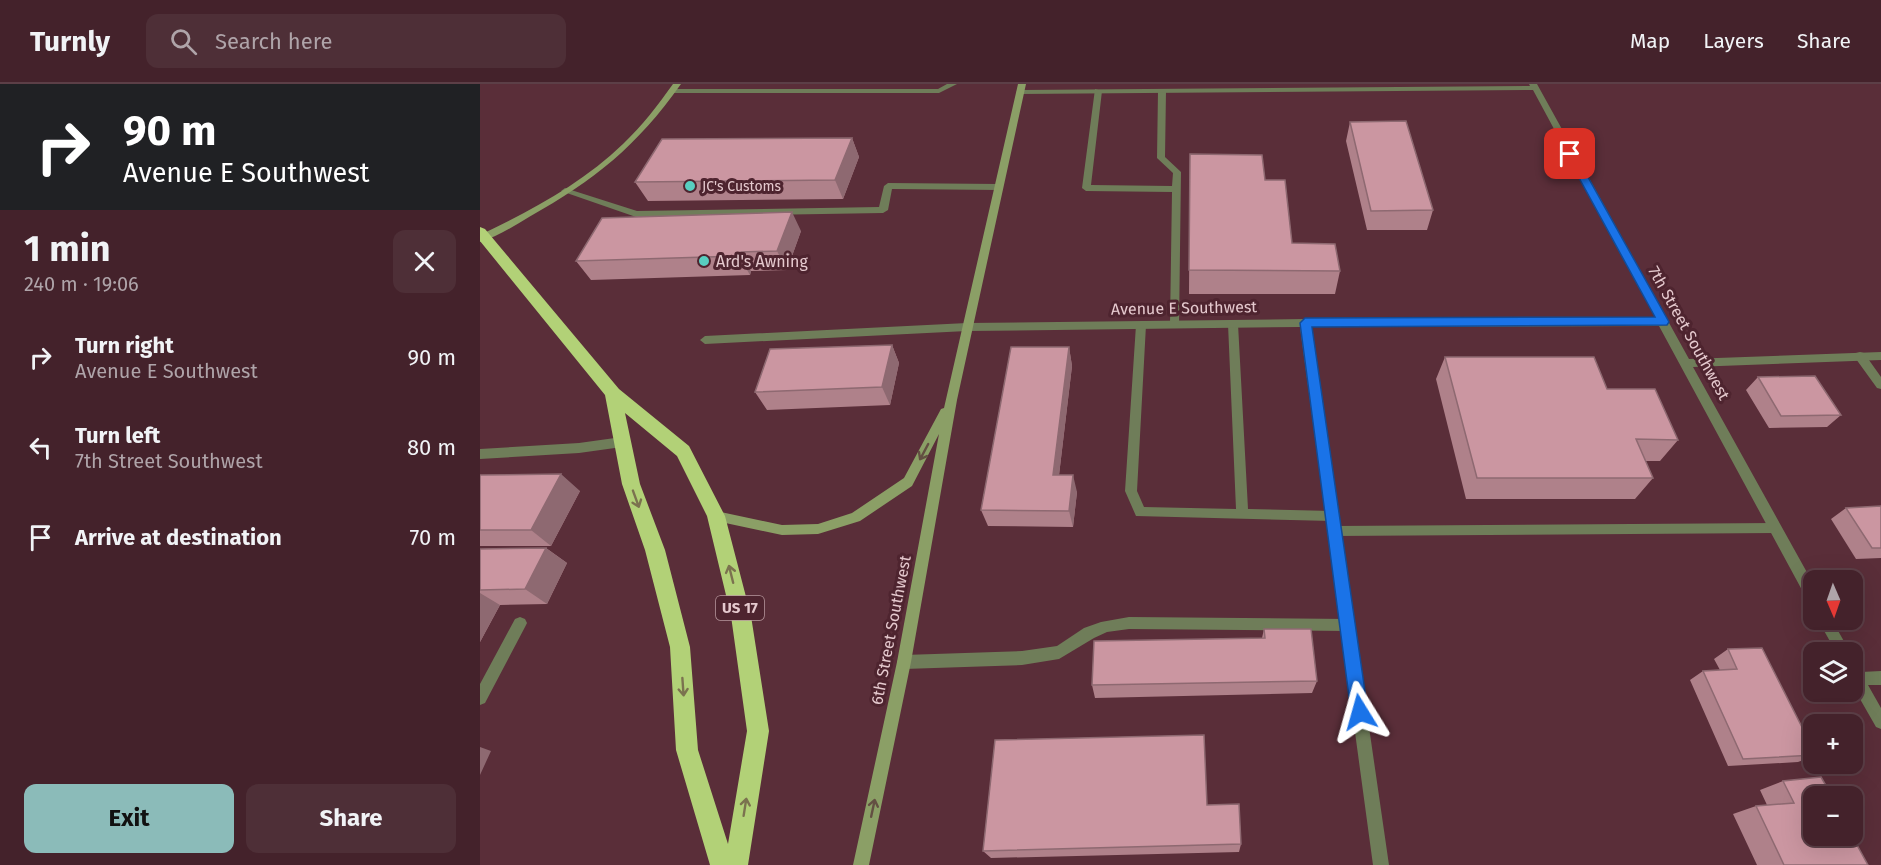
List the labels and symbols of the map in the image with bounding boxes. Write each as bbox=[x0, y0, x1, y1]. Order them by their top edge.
pin bbox=[1544, 128, 1595, 179]
place label: JC's Customs bbox=[702, 178, 782, 195]
marker: JC's Customs bbox=[683, 179, 697, 193]
place label: Ard's Awning bbox=[716, 252, 808, 271]
marker: Ard's Awning bbox=[697, 254, 711, 268]
street label: 7th Street Southwest bbox=[1644, 263, 1734, 403]
street label: Avenue E Southwest bbox=[1111, 297, 1257, 319]
one-way arrow bbox=[918, 442, 929, 460]
one-way arrow bbox=[632, 489, 643, 508]
street label: 6th Street Southwest bbox=[867, 554, 915, 706]
one-way arrow bbox=[724, 565, 736, 584]
north arrow bbox=[1803, 570, 1863, 630]
road number: US 17 bbox=[716, 596, 764, 620]
one-way arrow bbox=[678, 677, 689, 697]
position arrow bbox=[1328, 680, 1392, 744]
one-way arrow bbox=[740, 798, 751, 818]
one-way arrow bbox=[868, 799, 879, 818]

